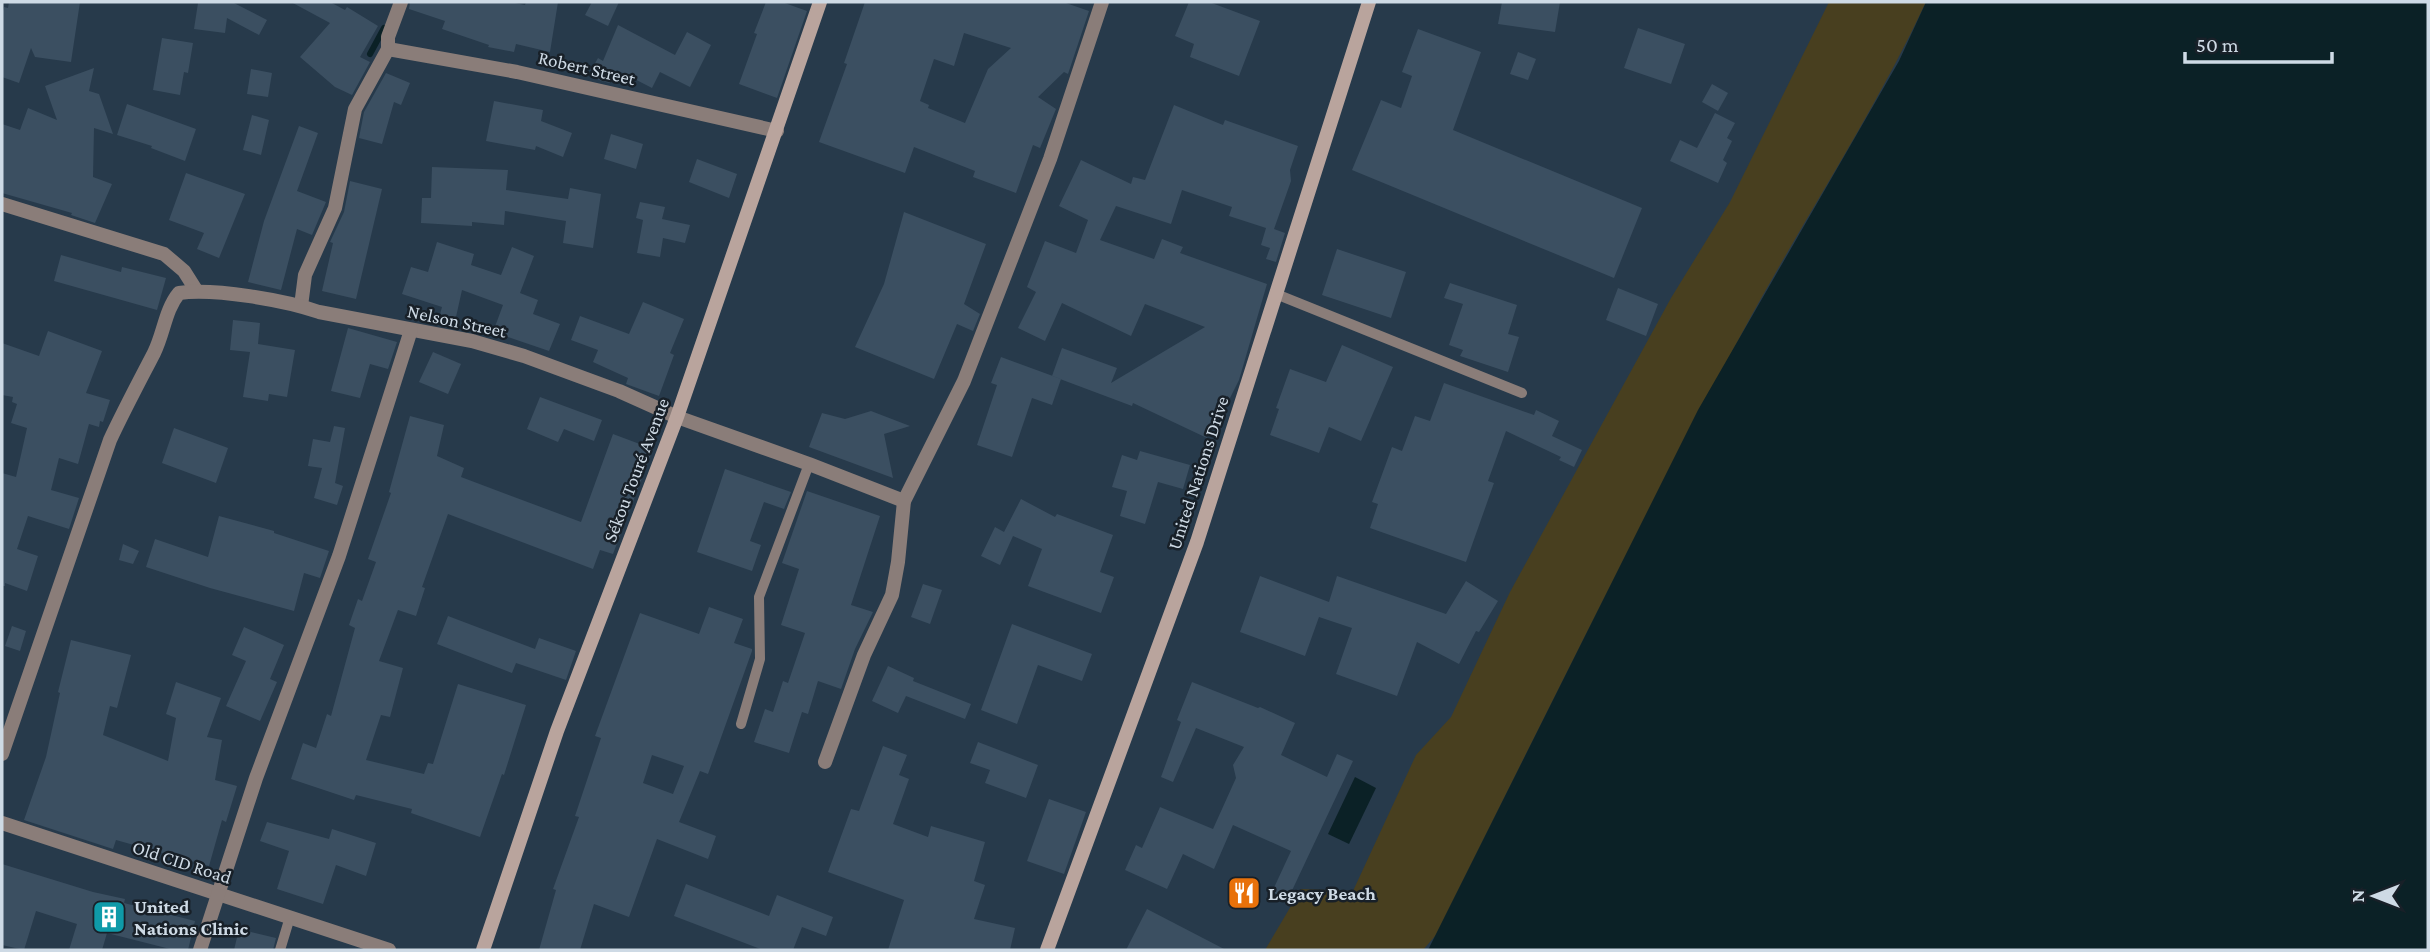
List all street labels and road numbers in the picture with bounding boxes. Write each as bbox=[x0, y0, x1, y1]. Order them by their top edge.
street label: Robert Street bbox=[536, 47, 638, 90]
street label: Nelson Street bbox=[405, 300, 509, 342]
street label: United Nations Drive bbox=[1163, 394, 1233, 552]
street label: Sékou Touré Avenue bbox=[599, 395, 673, 545]
street label: Old CID Road bbox=[130, 836, 234, 888]

